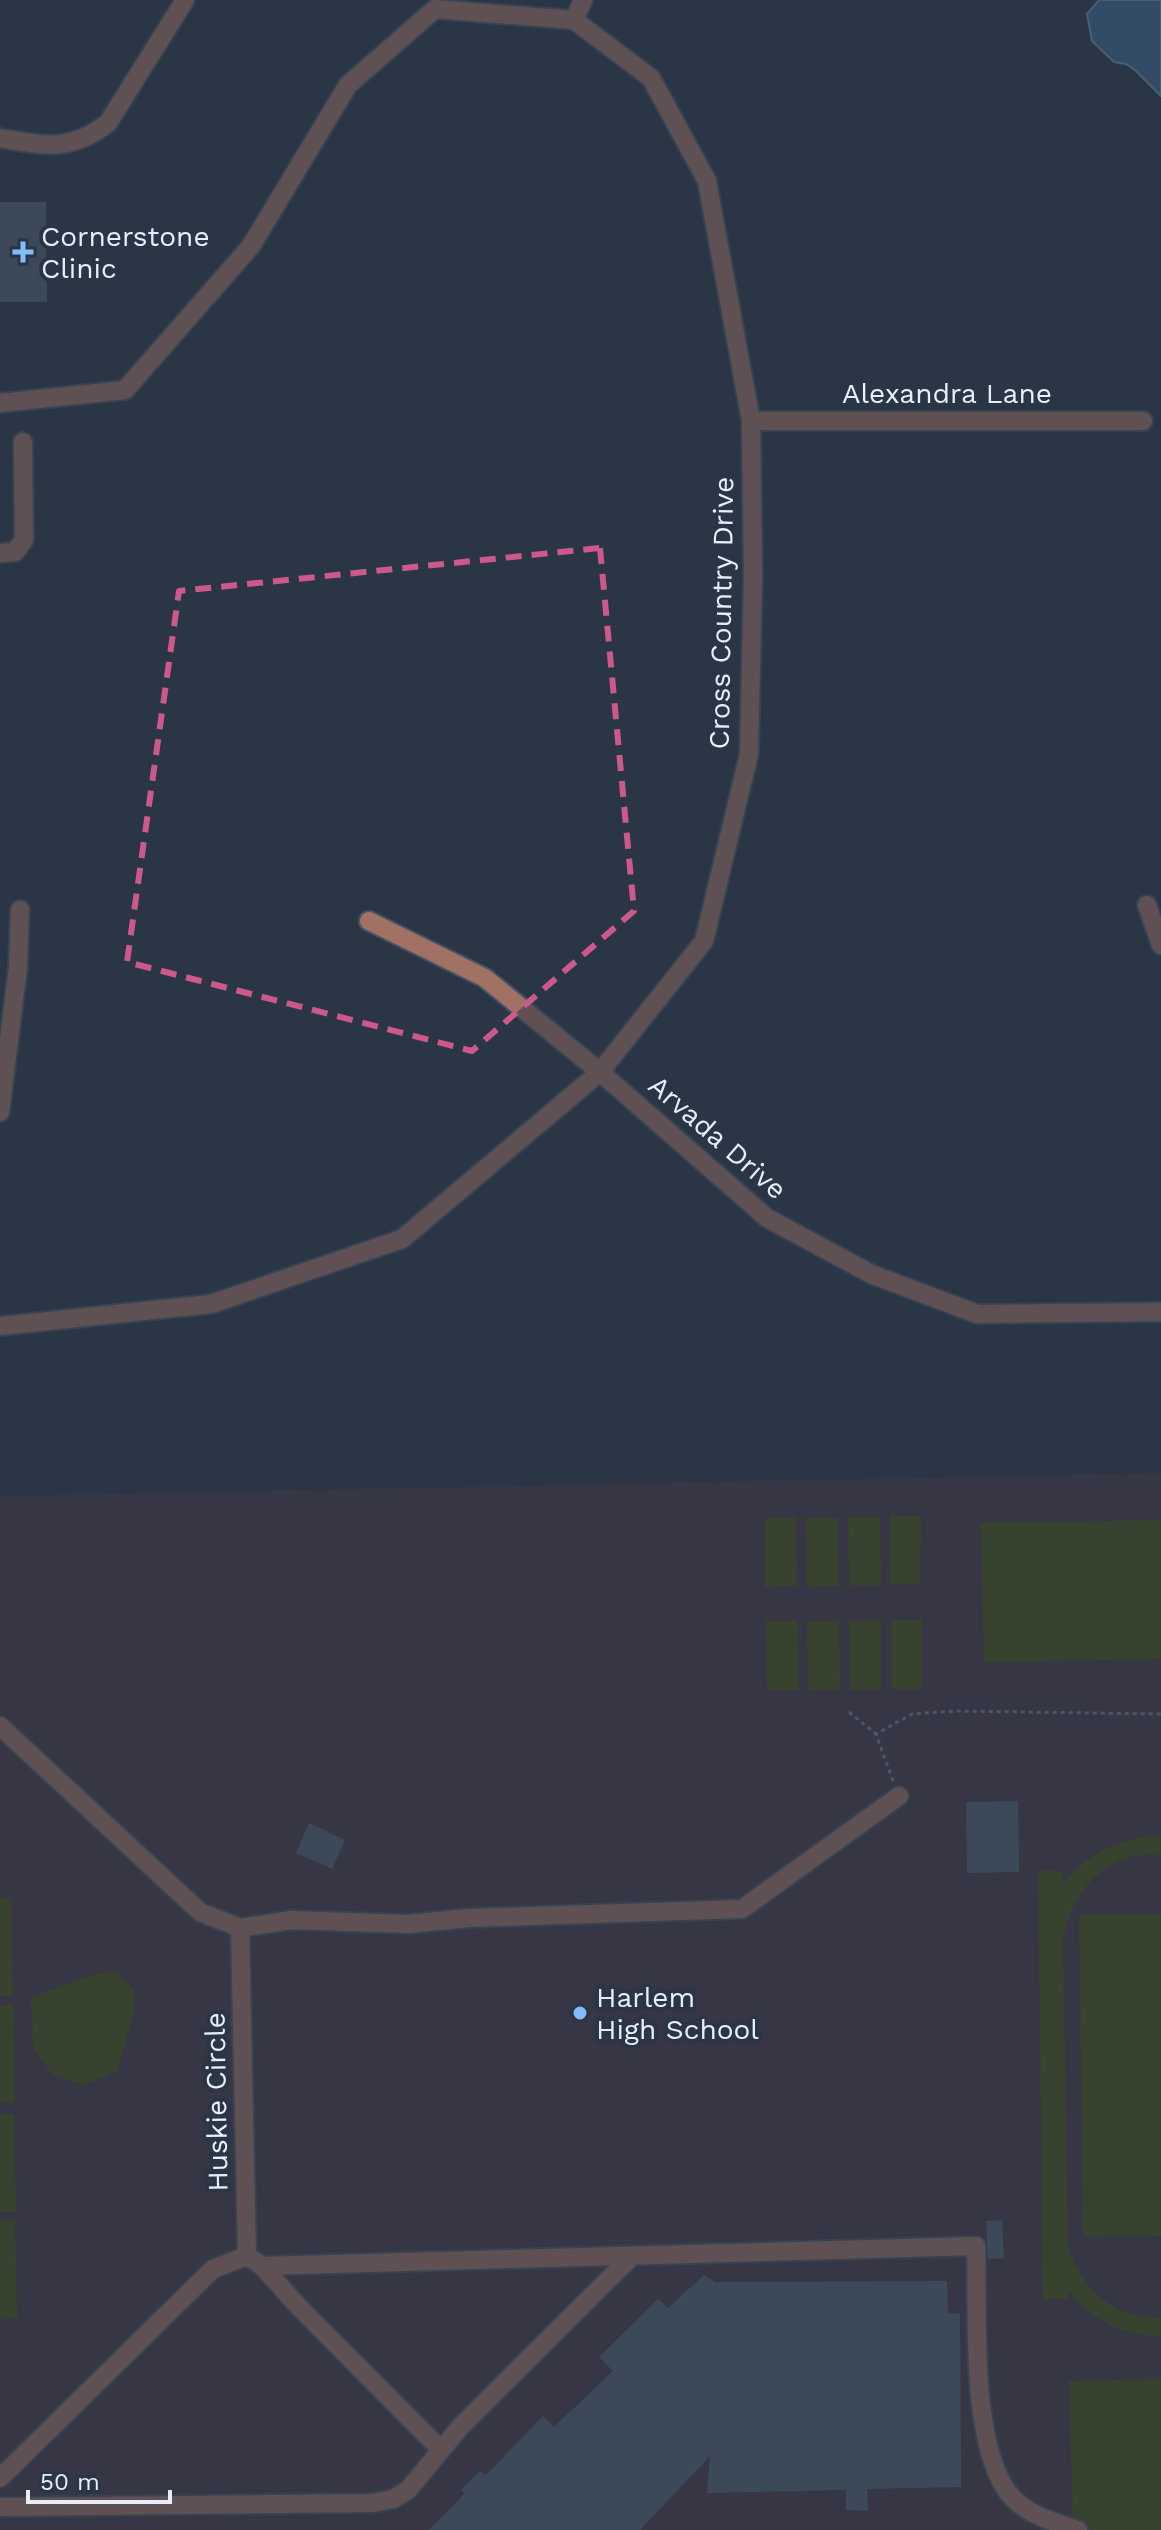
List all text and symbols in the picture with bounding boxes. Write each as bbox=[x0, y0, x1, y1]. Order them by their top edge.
place label: Cornerstone Clinic bbox=[41, 220, 210, 285]
marker: Cornerstone Clinic bbox=[12, 241, 34, 263]
street label: Alexandra Lane bbox=[842, 377, 1052, 410]
street label: Cross Country Drive bbox=[703, 476, 740, 750]
street label: Arvada Drive bbox=[642, 1069, 793, 1206]
place label: Harlem High School bbox=[596, 1981, 759, 2046]
marker: Harlem High School bbox=[571, 2004, 589, 2022]
street label: Huskie Circle bbox=[198, 2012, 235, 2192]
scale bar bbox=[28, 2454, 170, 2504]
text: 50 m bbox=[40, 2468, 100, 2496]

